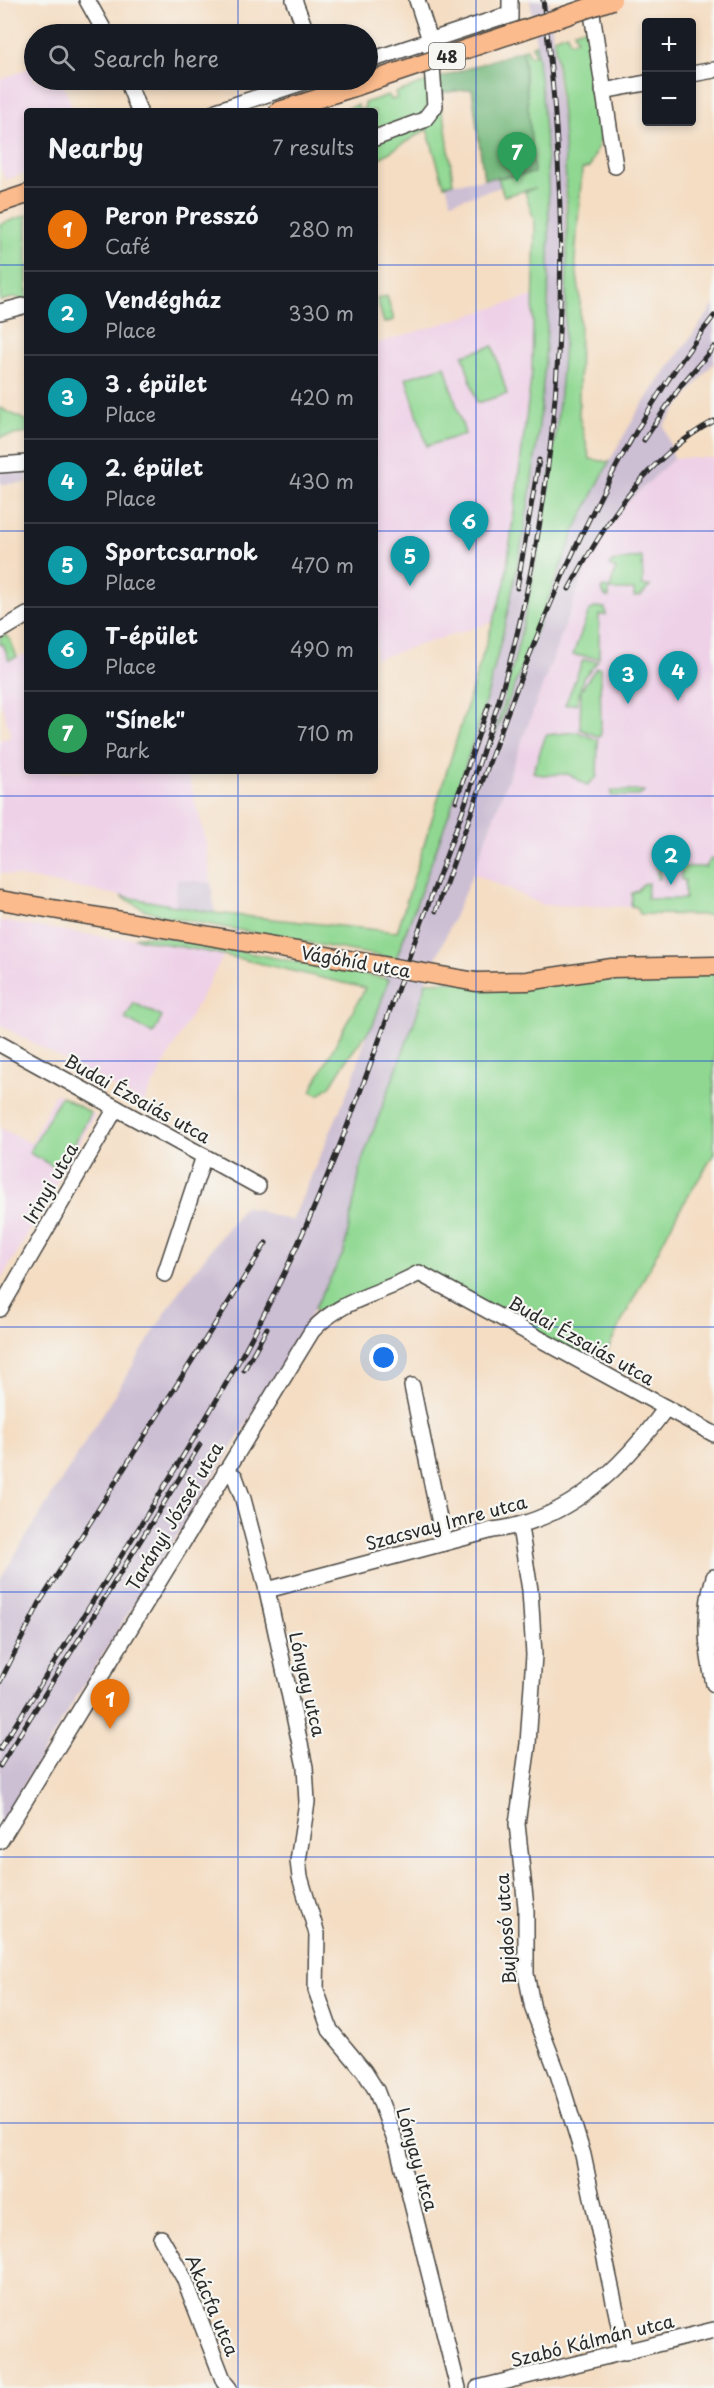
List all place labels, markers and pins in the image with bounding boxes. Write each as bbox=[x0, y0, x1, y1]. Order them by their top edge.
pin: 7 bbox=[498, 132, 536, 182]
pin: 6 bbox=[450, 502, 488, 551]
pin: 5 bbox=[390, 536, 430, 586]
pin: 4 bbox=[658, 652, 698, 701]
pin: 3 bbox=[608, 654, 648, 704]
pin: 2 bbox=[652, 836, 690, 885]
pin: 1 bbox=[90, 1680, 130, 1729]

